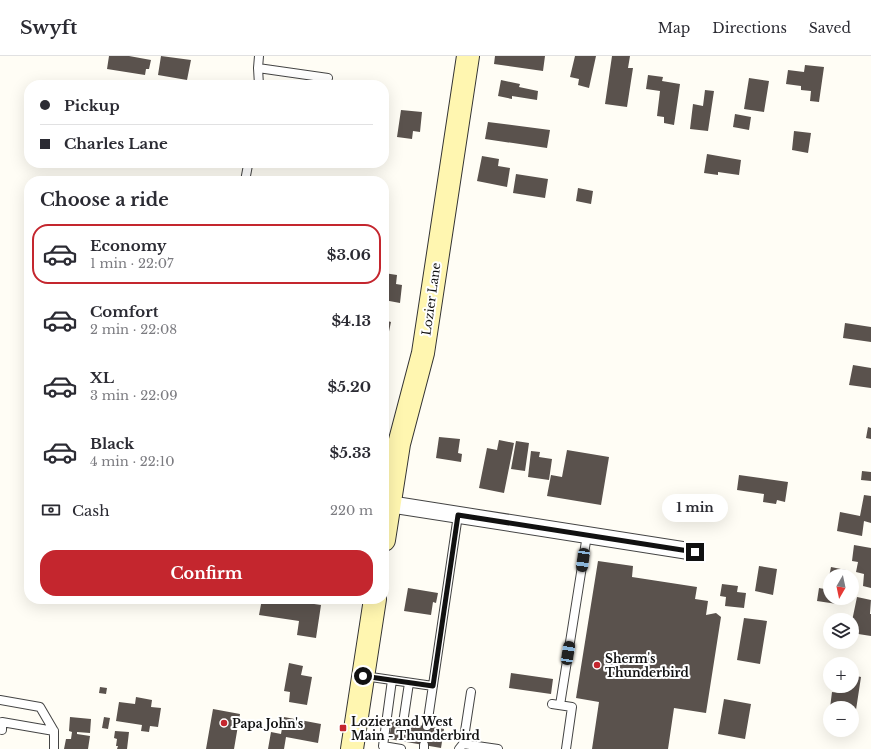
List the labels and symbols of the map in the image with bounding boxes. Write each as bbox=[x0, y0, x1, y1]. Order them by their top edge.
street label: Lozier Lane bbox=[418, 261, 444, 336]
callout: 1 min bbox=[662, 494, 728, 522]
route end bbox=[686, 543, 704, 561]
car bbox=[575, 547, 591, 573]
north arrow bbox=[823, 569, 859, 605]
car bbox=[560, 640, 576, 666]
place label: Sherm's Thunderbird bbox=[605, 651, 689, 680]
marker: Sherm's Thunderbird bbox=[592, 660, 602, 670]
route start bbox=[354, 667, 372, 685]
place label: Lozier and West Main - Thunderbird bbox=[351, 714, 481, 743]
place label: Papa John's bbox=[232, 716, 304, 731]
marker: Papa John's bbox=[219, 718, 229, 728]
marker: Lozier and West Main - Thunderbird bbox=[338, 723, 348, 733]

